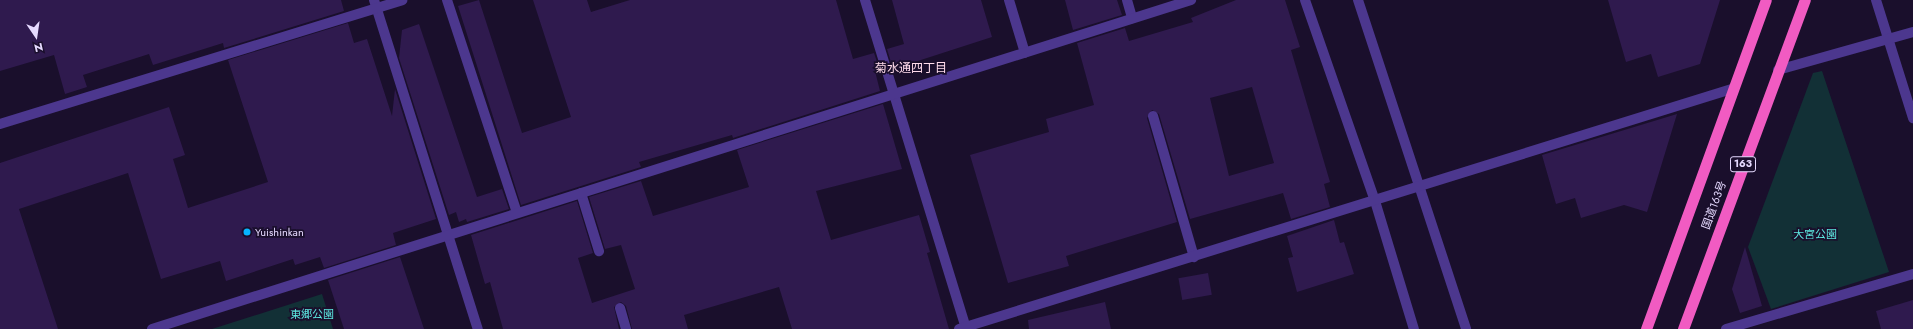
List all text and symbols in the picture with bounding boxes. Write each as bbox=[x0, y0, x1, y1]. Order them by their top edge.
north arrow bbox=[16, 16, 56, 56]
text: N bbox=[33, 39, 45, 56]
district label: 菊水通四丁目 bbox=[875, 62, 947, 76]
road number: 163 bbox=[1730, 156, 1756, 172]
street label: 国道163号 bbox=[1699, 179, 1729, 231]
place label: Yuishinkan bbox=[255, 225, 304, 239]
marker: Yuishinkan bbox=[242, 227, 252, 237]
park label: 大宮公園 bbox=[1793, 227, 1837, 241]
park label: 東郷公園 bbox=[290, 307, 334, 321]

